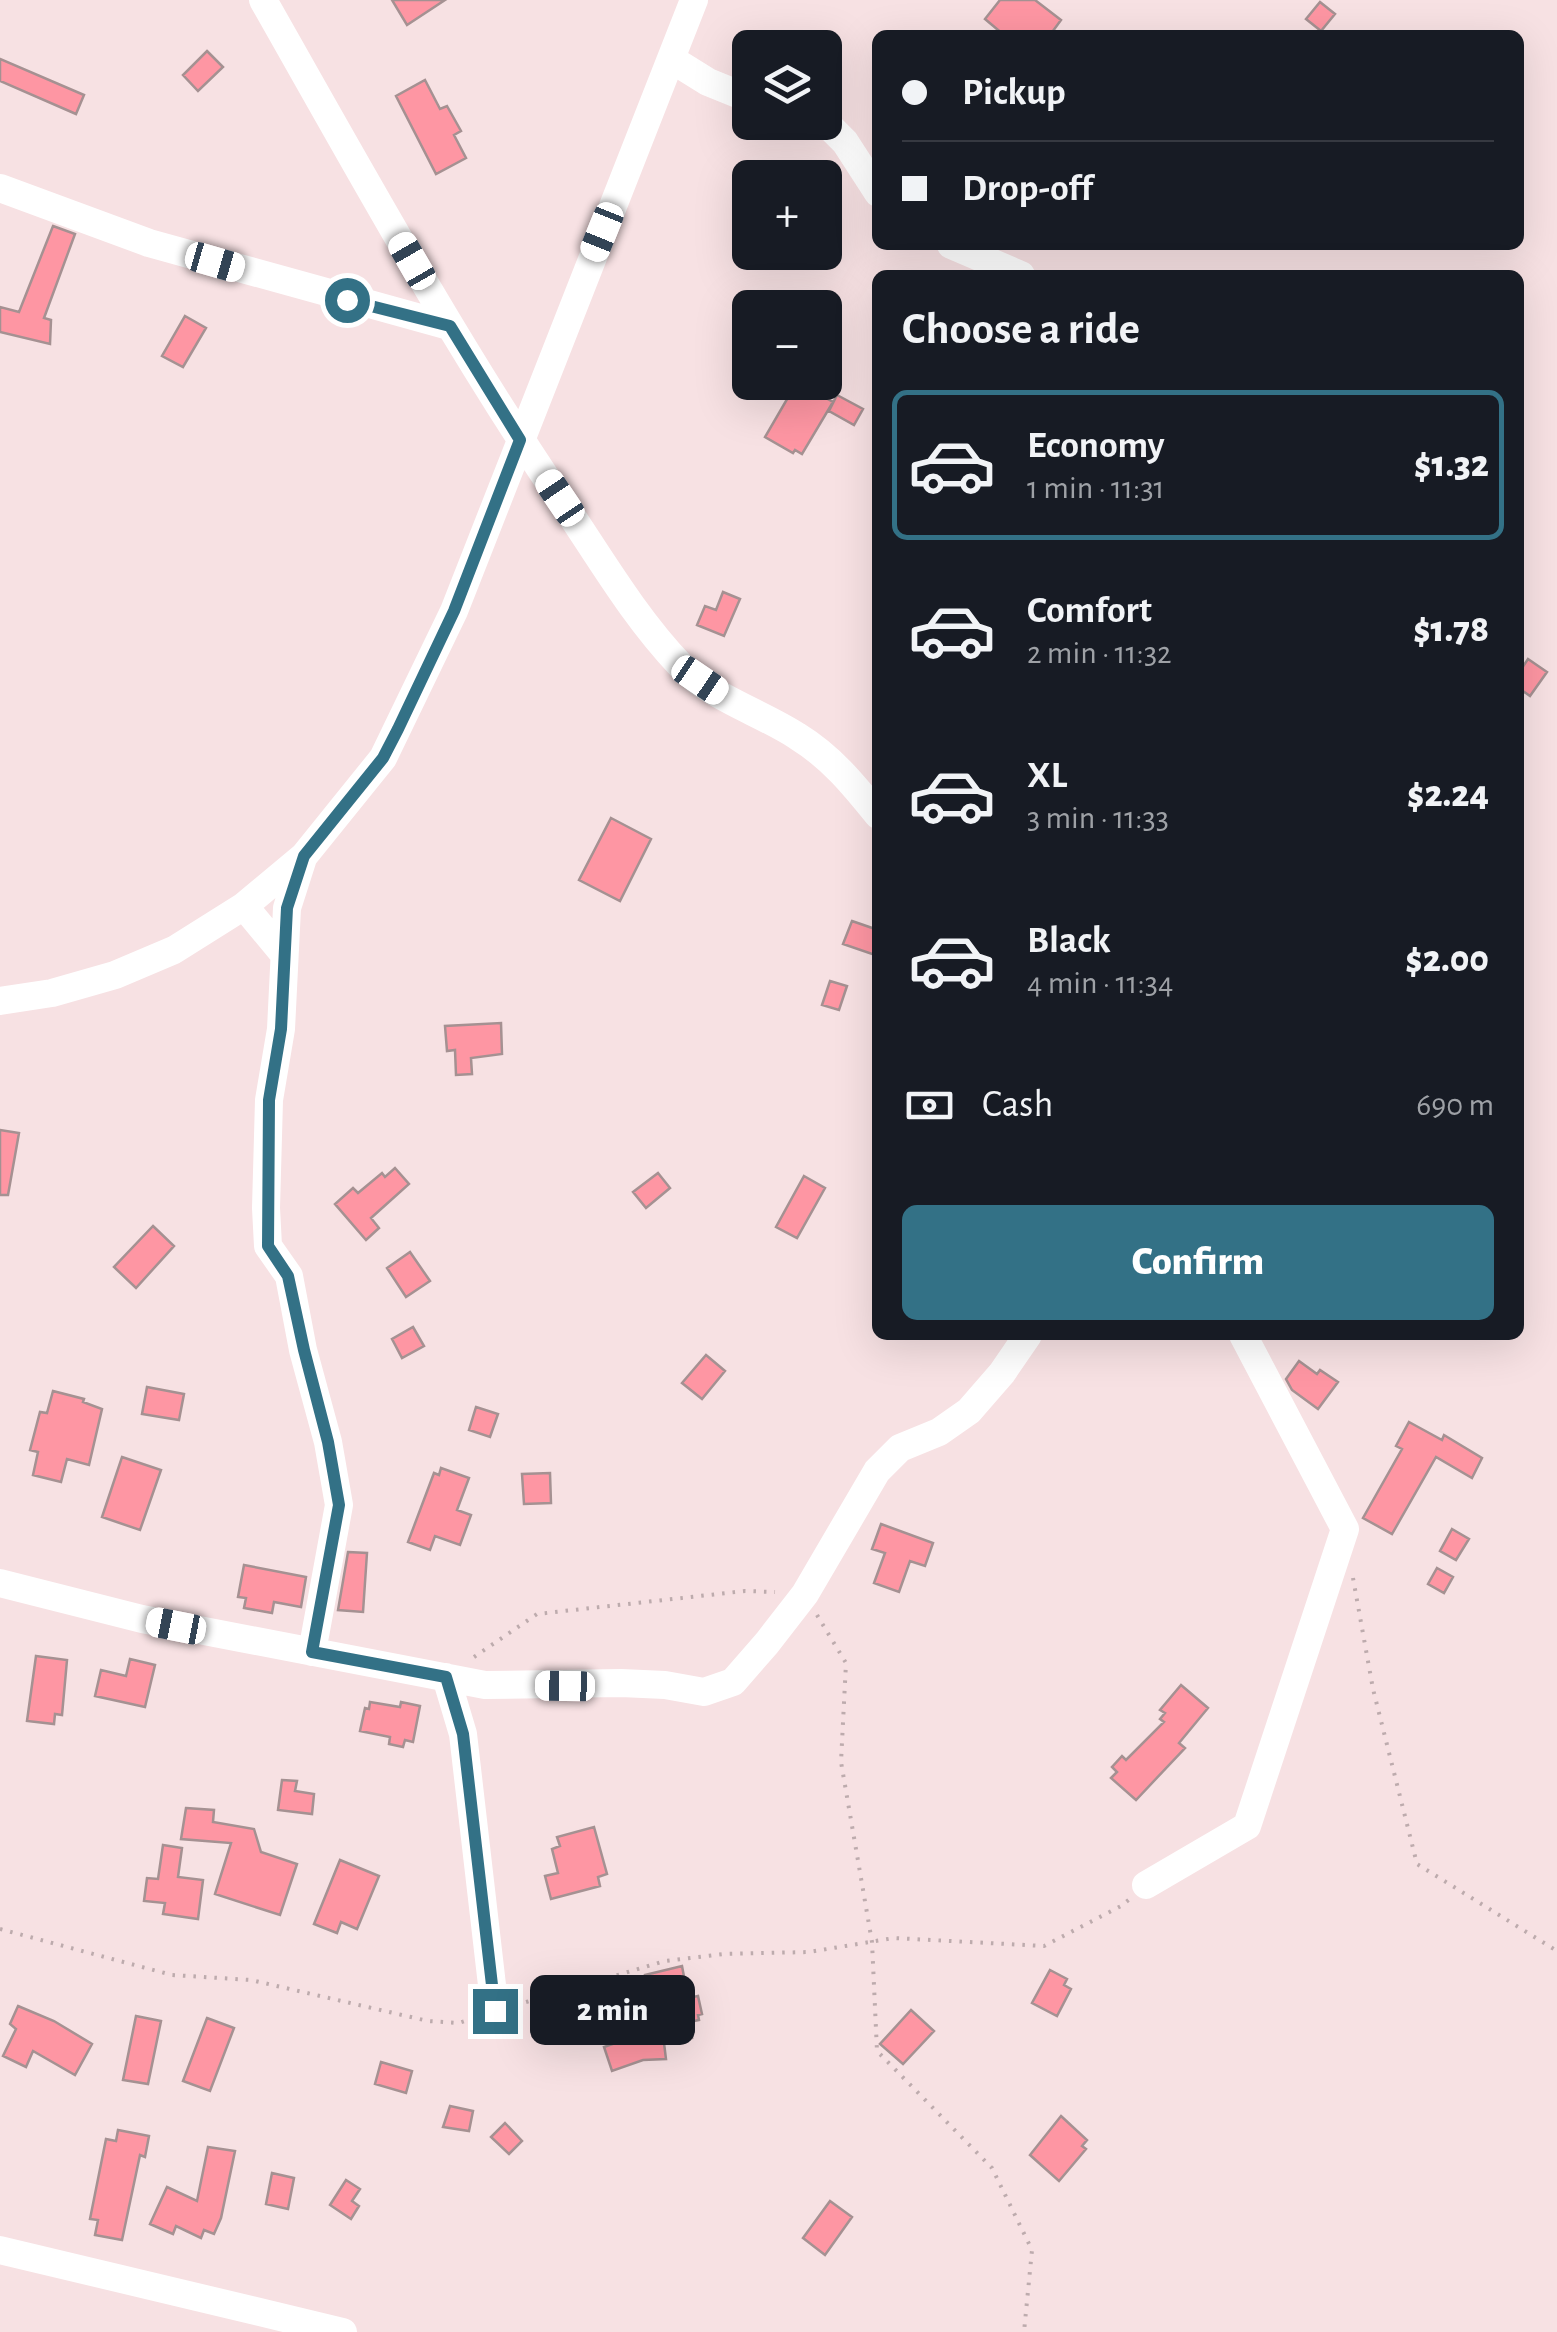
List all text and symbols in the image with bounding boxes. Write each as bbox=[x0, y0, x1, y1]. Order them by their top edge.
map controls bbox=[732, 30, 842, 400]
button: layers bbox=[732, 30, 842, 140]
text: Pickup bbox=[962, 74, 1066, 112]
button: + bbox=[732, 160, 842, 270]
text: Drop-off bbox=[962, 170, 1093, 208]
car bbox=[577, 199, 627, 265]
car bbox=[384, 228, 440, 294]
car bbox=[182, 239, 248, 285]
route start bbox=[325, 278, 370, 323]
button: − bbox=[732, 290, 842, 400]
text: Choose a ride bbox=[902, 307, 1140, 352]
icon: car bbox=[907, 420, 997, 510]
text: Economy bbox=[1027, 427, 1165, 465]
text: $1.32 bbox=[1414, 446, 1489, 484]
car bbox=[531, 465, 589, 531]
text: 1 min · 11:31 bbox=[1027, 472, 1165, 504]
icon: car bbox=[907, 585, 997, 675]
text: Comfort bbox=[1027, 592, 1152, 630]
text: $1.78 bbox=[1413, 611, 1489, 649]
text: 2 min · 11:32 bbox=[1027, 637, 1172, 669]
car bbox=[667, 651, 733, 709]
icon: car bbox=[907, 750, 997, 840]
text: XL bbox=[1027, 757, 1067, 795]
text: $2.24 bbox=[1407, 776, 1489, 814]
text: 3 min · 11:33 bbox=[1027, 802, 1169, 834]
icon: car bbox=[907, 915, 997, 1005]
text: Black bbox=[1027, 922, 1111, 960]
text: $2.00 bbox=[1405, 941, 1489, 979]
text: 4 min · 11:34 bbox=[1027, 967, 1173, 999]
icon: cash bbox=[902, 1078, 957, 1133]
text: Cash bbox=[982, 1086, 1053, 1124]
text: 690 m bbox=[1416, 1089, 1494, 1121]
button: Confirm bbox=[902, 1205, 1494, 1320]
car bbox=[144, 1606, 208, 1646]
car bbox=[535, 1670, 595, 1702]
callout: 2 min bbox=[530, 1976, 695, 2046]
route end bbox=[473, 1989, 518, 2034]
text: 2 min bbox=[577, 1994, 648, 2026]

